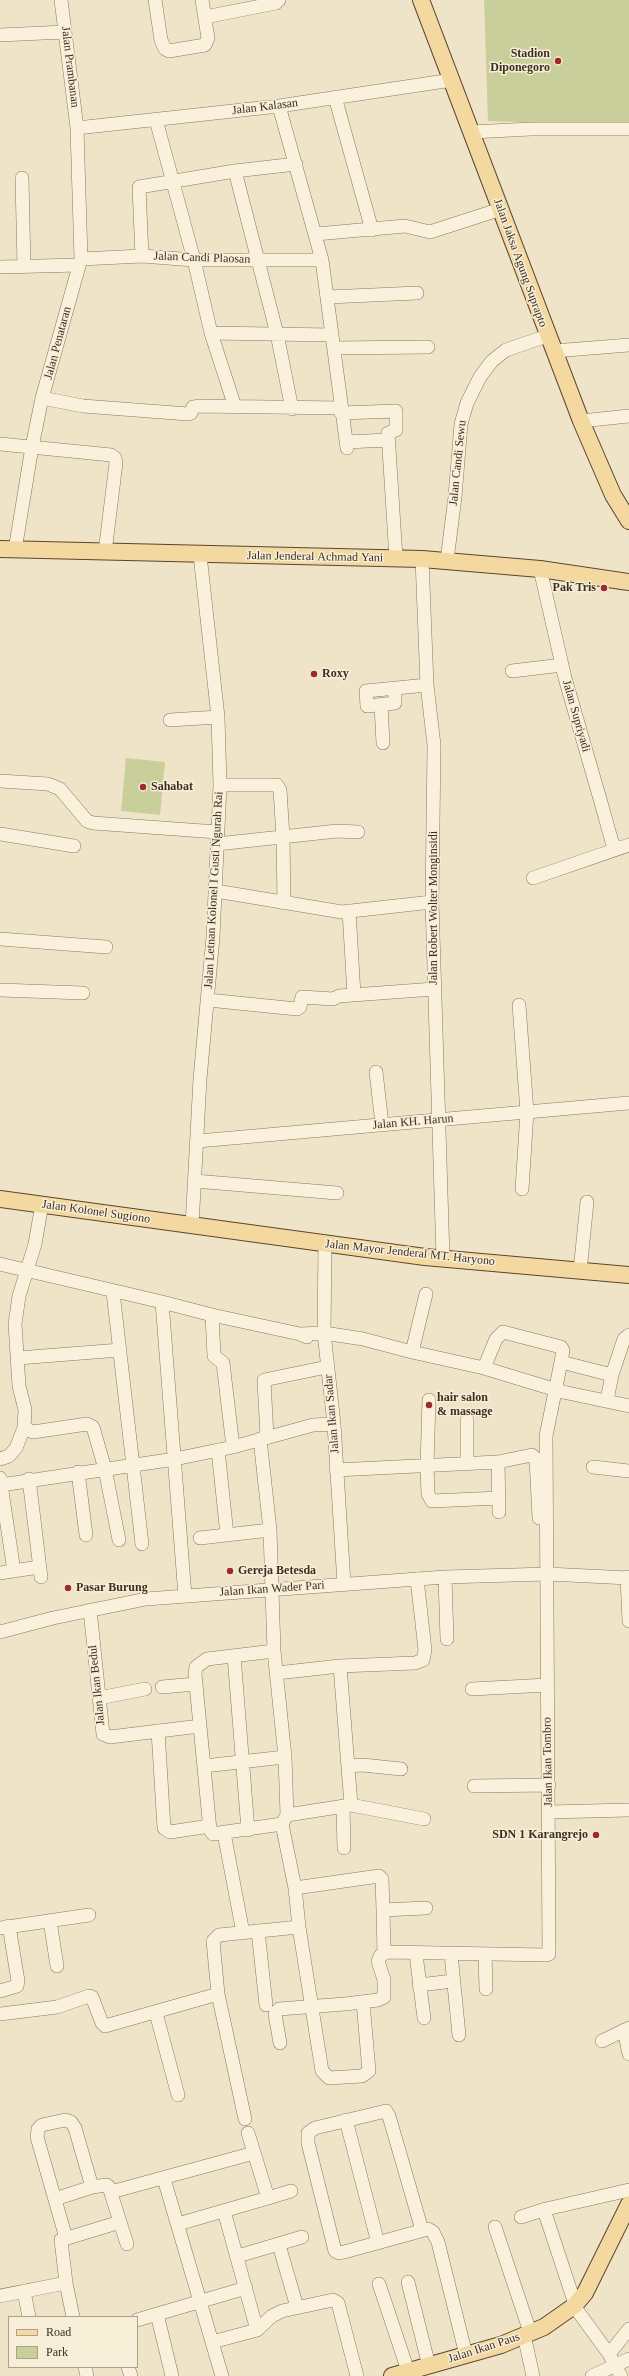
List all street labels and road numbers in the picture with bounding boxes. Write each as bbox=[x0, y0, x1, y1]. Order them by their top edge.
street label: Jalan Prambanan bbox=[58, 26, 82, 108]
street label: Jalan Kalasan bbox=[231, 96, 299, 118]
street label: Jalan Jaksa Agung Suprapto bbox=[490, 197, 550, 329]
street label: Jalan Candi Plaosan bbox=[153, 249, 251, 267]
street label: Jalan Penataran bbox=[41, 305, 75, 381]
street label: Jalan Candi Sewu bbox=[446, 419, 470, 507]
street label: Jalan Jenderal Achmad Yani bbox=[247, 549, 383, 565]
street label: Jalan Supriyadi bbox=[559, 678, 593, 754]
street label: Jalan Letnan Kolonel I Gusti Ngurah Rai bbox=[202, 791, 226, 989]
street label: Jalan Robert Wolter Monginsidi bbox=[427, 831, 441, 985]
street label: Jalan KH. Harun bbox=[372, 1111, 454, 1133]
street label: Jalan Kolonel Sugiono bbox=[41, 1197, 151, 1227]
street label: Jalan Mayor Jenderal MT. Haryono bbox=[324, 1237, 496, 1269]
street label: Jalan Ikan Sadar bbox=[321, 1374, 343, 1454]
street label: Jalan Ikan Wader Pari bbox=[219, 1578, 325, 1600]
street label: Jalan Ikan Bedul bbox=[86, 1644, 108, 1726]
street label: Jalan Ikan Tombro bbox=[540, 1717, 556, 1807]
street label: Jalan Ikan Paus bbox=[446, 2330, 522, 2366]

